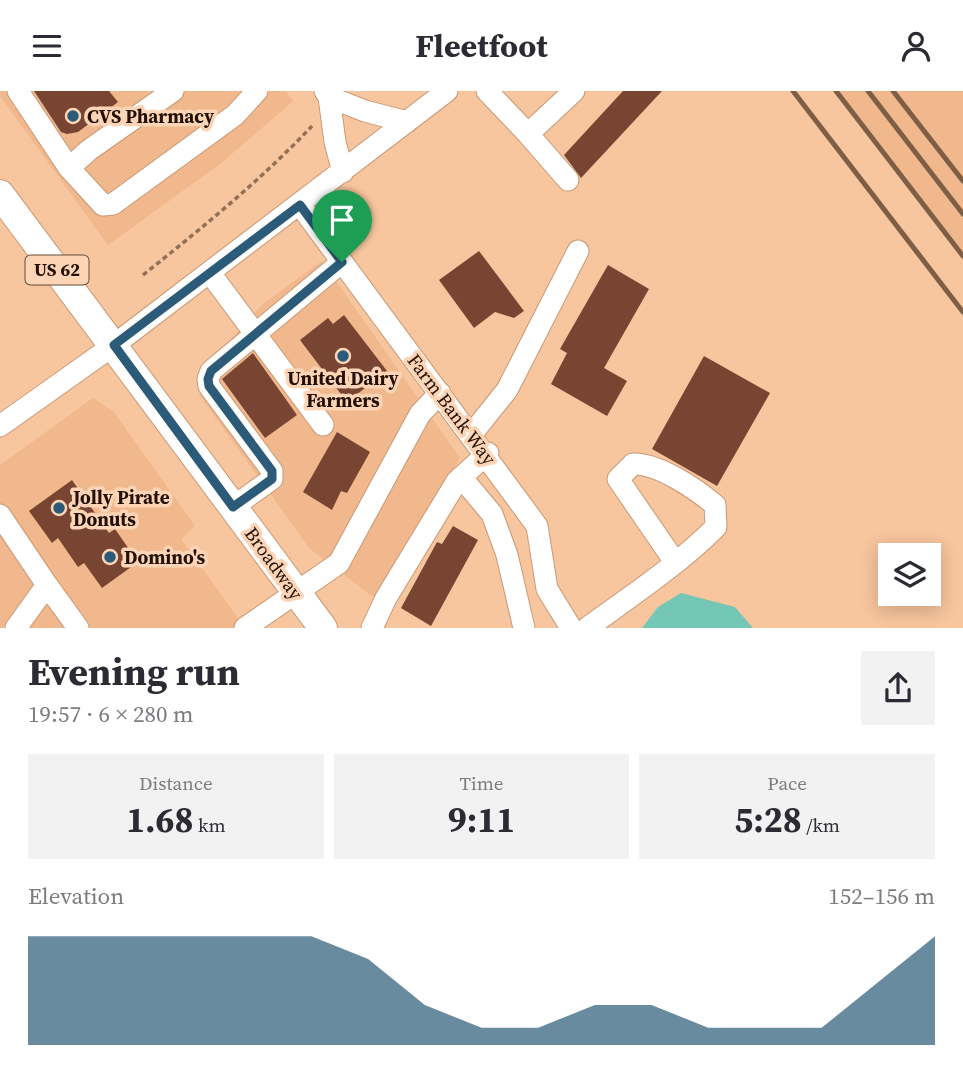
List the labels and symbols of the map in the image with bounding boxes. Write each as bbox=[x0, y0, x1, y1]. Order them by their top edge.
place label: CVS Pharmacy bbox=[87, 103, 215, 129]
marker: CVS Pharmacy bbox=[65, 108, 81, 124]
pin bbox=[312, 190, 372, 262]
road number: US 62 bbox=[25, 255, 88, 285]
marker: United Dairy Farmers bbox=[335, 348, 351, 364]
street label: Farm Bank Way bbox=[402, 348, 503, 470]
place label: United Dairy Farmers bbox=[287, 365, 400, 413]
place label: Jolly Pirate Donuts bbox=[72, 484, 170, 532]
marker: Jolly Pirate Donuts bbox=[51, 500, 67, 516]
street label: Broadway bbox=[239, 521, 309, 605]
place label: Domino's bbox=[124, 544, 205, 570]
marker: Domino's bbox=[102, 549, 118, 565]

